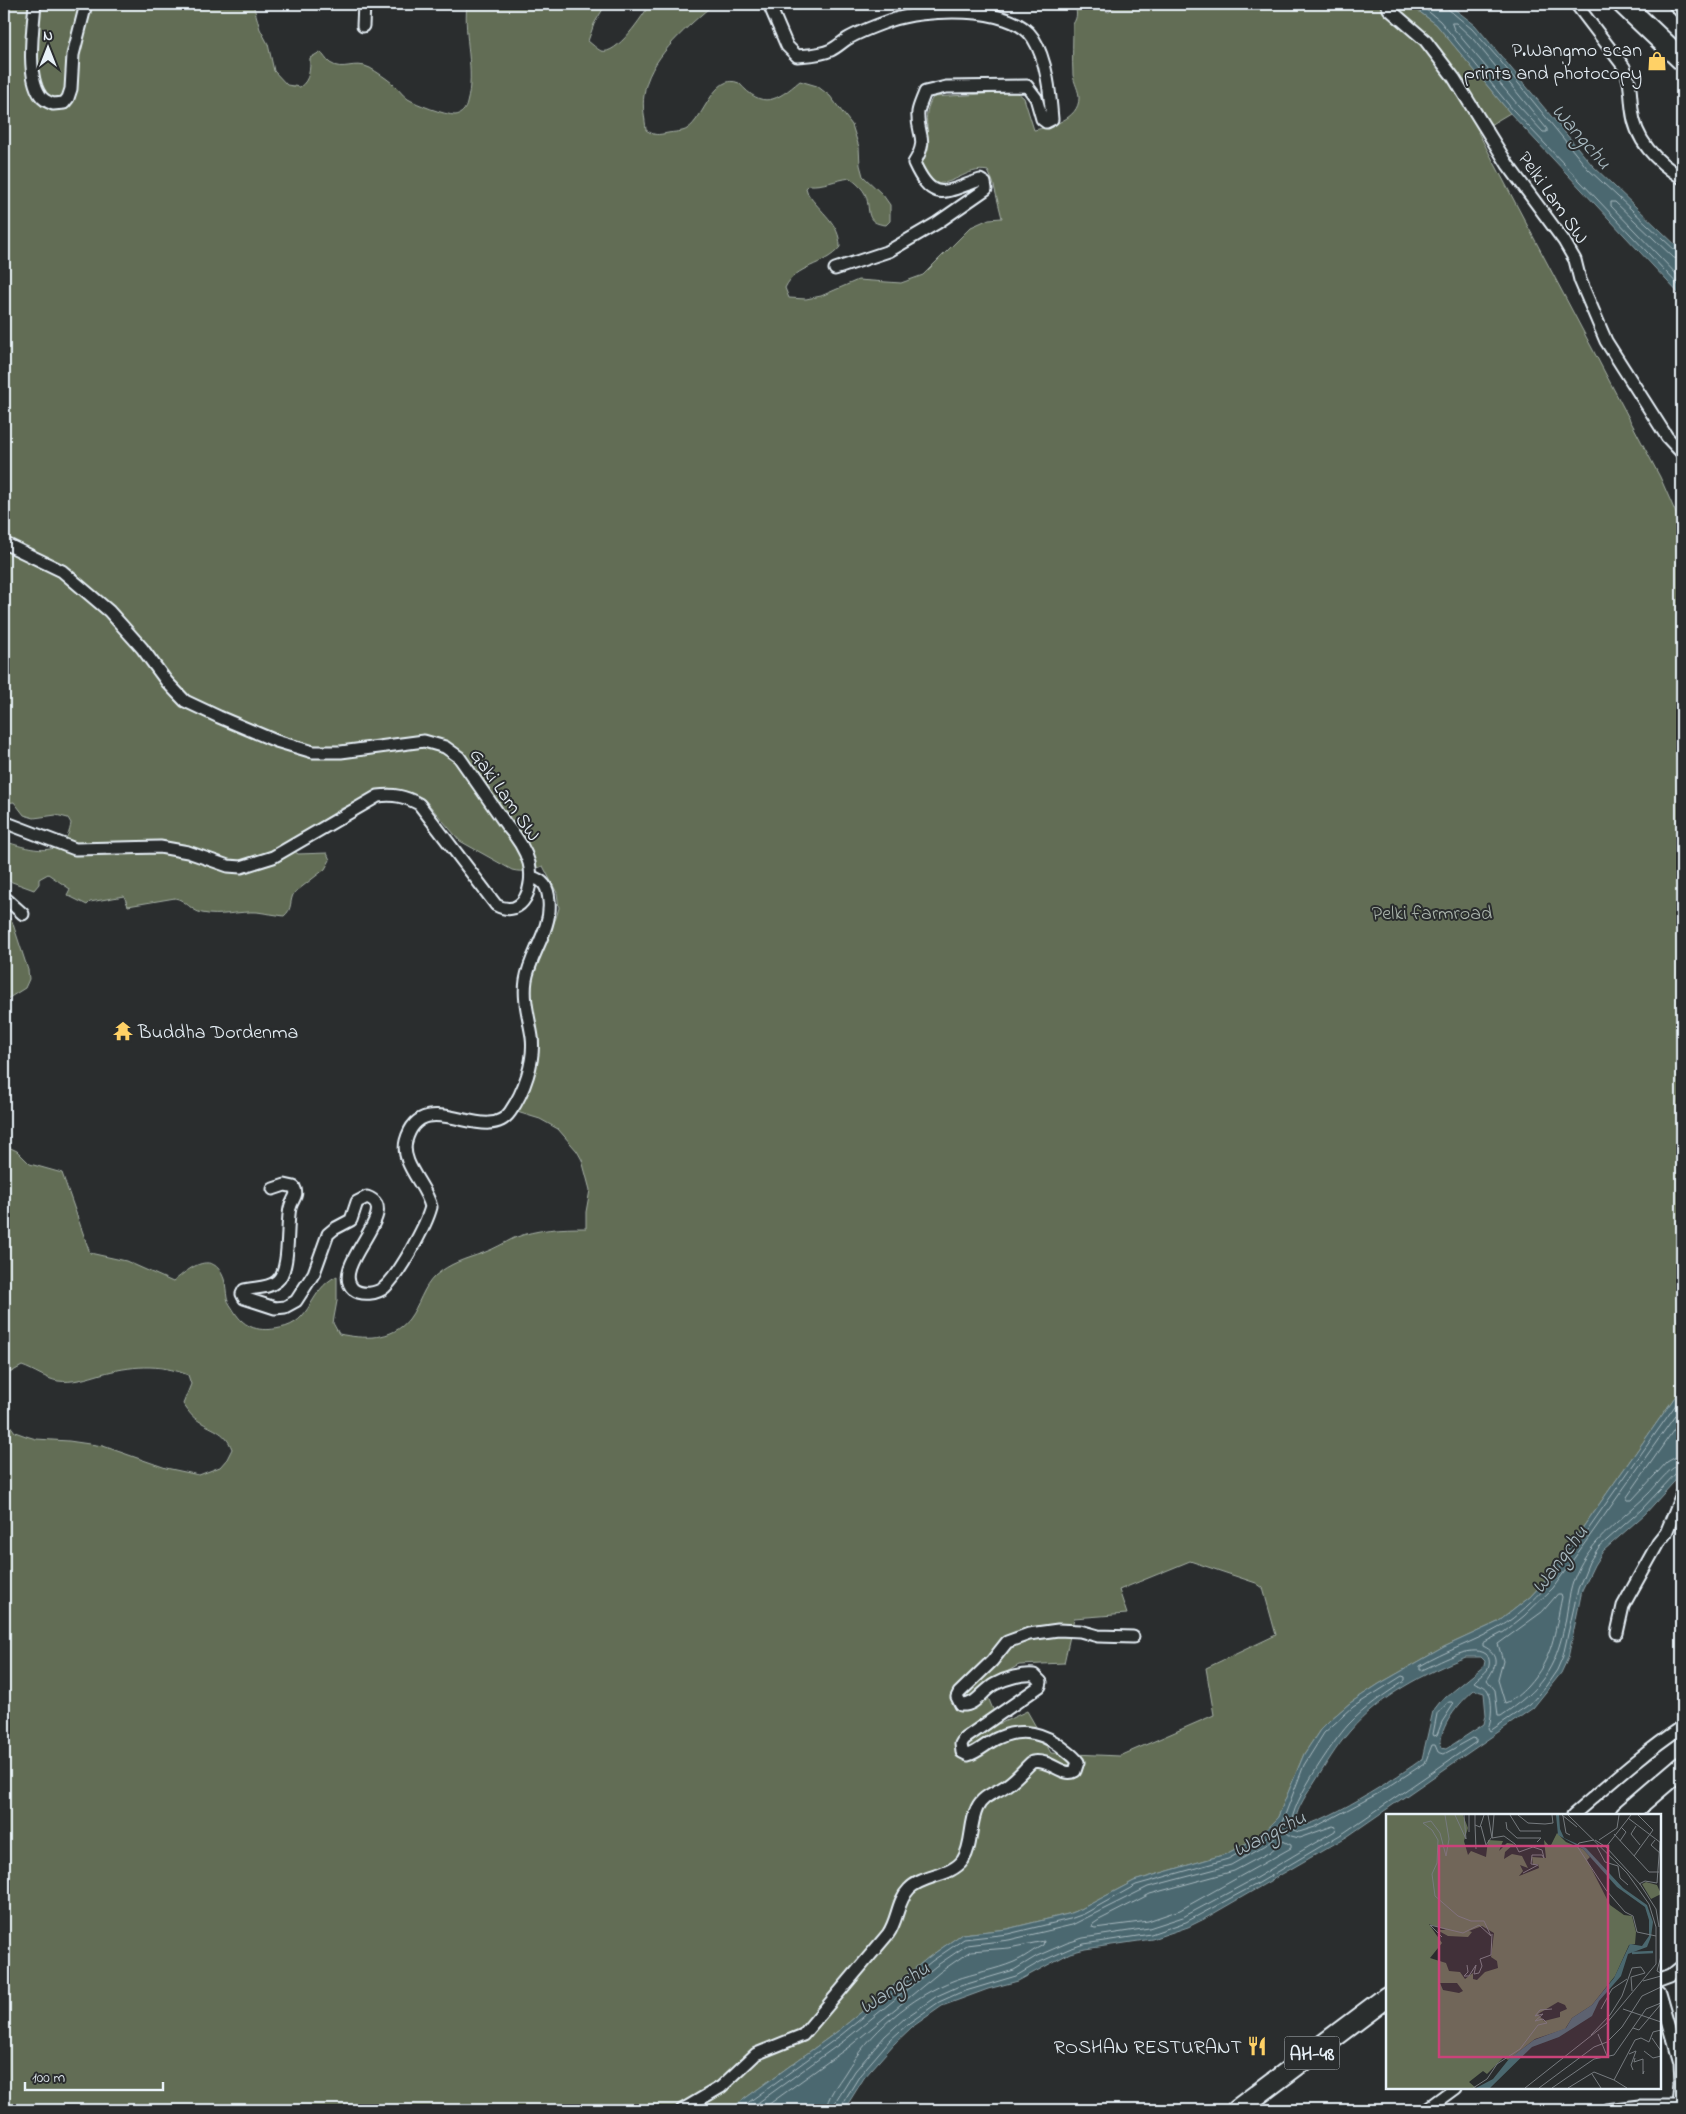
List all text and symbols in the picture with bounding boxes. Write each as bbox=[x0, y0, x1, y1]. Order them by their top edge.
north arrow bbox=[22, 22, 72, 72]
text: N bbox=[43, 26, 53, 47]
place label: P.Wangmo scan prints and photocopy bbox=[1464, 37, 1642, 89]
shop icon: P.Wangmo scan prints and photocopy bbox=[1646, 50, 1668, 72]
water label: Wangchu bbox=[1543, 98, 1618, 178]
street label: Pelki Lam SW bbox=[1509, 146, 1595, 251]
street label: Gaki Lam SW bbox=[461, 743, 547, 848]
park label: Pelki farmroad bbox=[1372, 900, 1492, 929]
place label: Buddha Dordenma bbox=[137, 1019, 298, 1048]
temple icon: Buddha Dordenma bbox=[112, 1020, 134, 1042]
water label: Wangchu bbox=[1525, 1520, 1597, 1601]
water label: Wangchu bbox=[1228, 1804, 1312, 1867]
inset map bbox=[1386, 1814, 1661, 2089]
water label: Wangchu bbox=[854, 1955, 937, 2024]
place label: ROSHAN RESTURANT bbox=[1054, 2034, 1242, 2063]
restaurant icon: ROSHAN RESTURANT bbox=[1246, 2035, 1268, 2057]
road number: AH-48 bbox=[1284, 2036, 1340, 2070]
scale bar bbox=[25, 2059, 162, 2091]
text: 100 m bbox=[32, 2067, 65, 2089]

